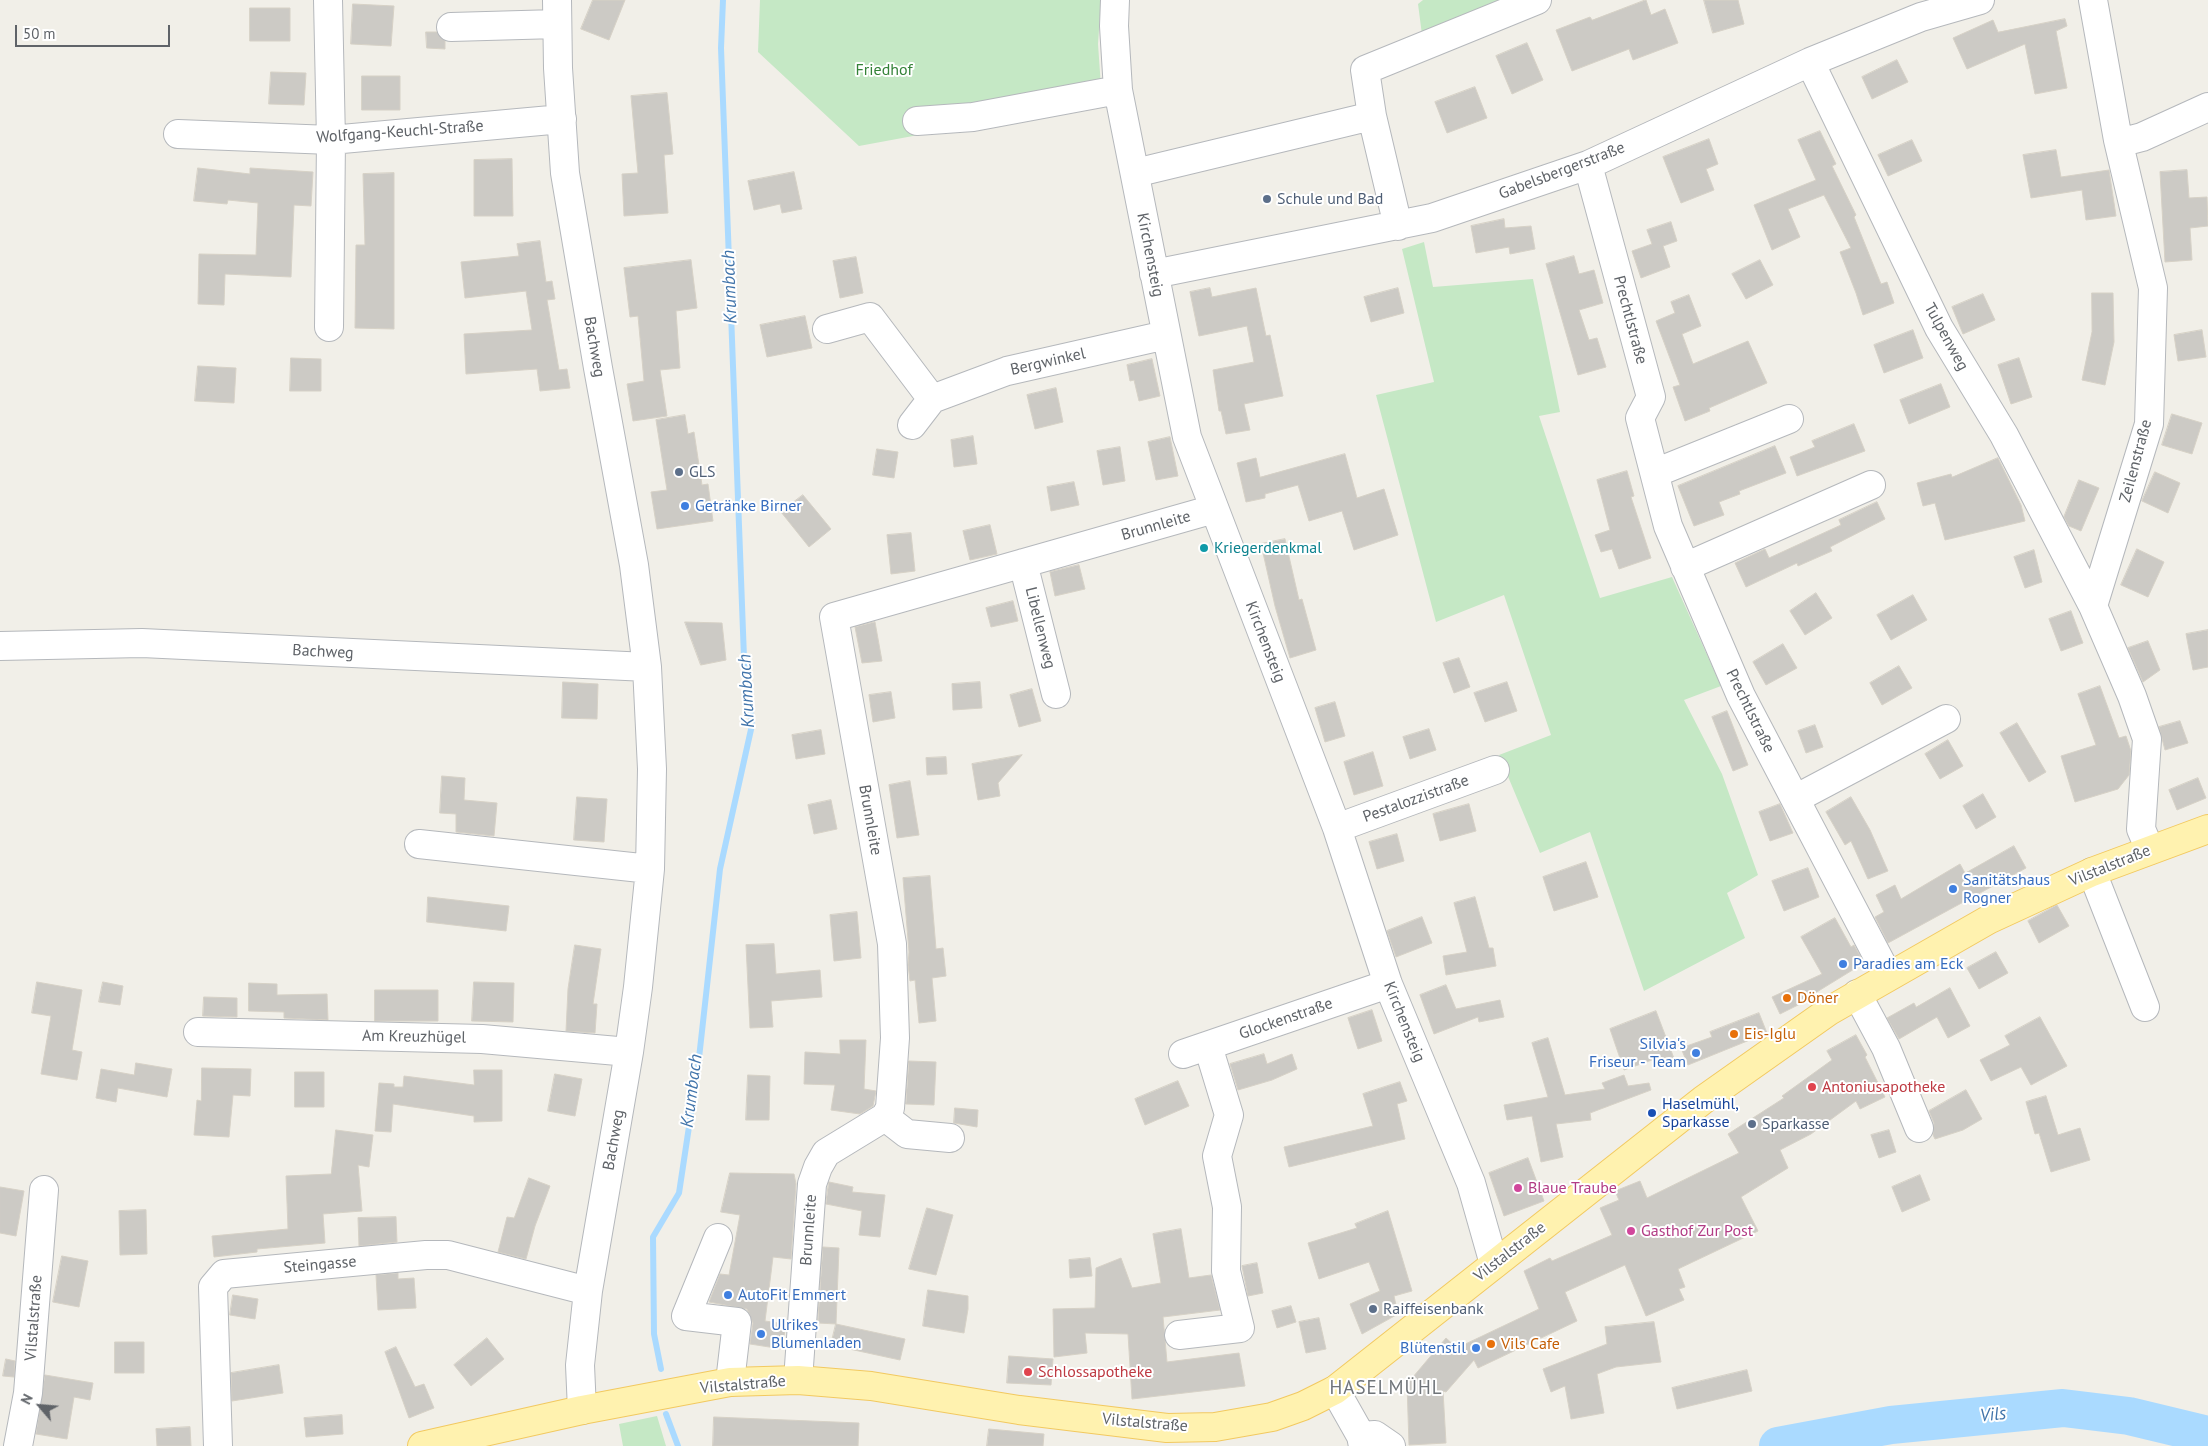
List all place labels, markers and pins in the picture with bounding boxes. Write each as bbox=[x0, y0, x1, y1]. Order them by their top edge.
place label: Schule und Bad bbox=[1277, 189, 1383, 209]
marker: Schule und Bad bbox=[1261, 193, 1273, 205]
place label: GLS bbox=[689, 462, 716, 482]
marker: GLS bbox=[673, 466, 685, 478]
place label: Getränke Birner bbox=[695, 496, 802, 516]
marker: Getränke Birner bbox=[679, 500, 691, 512]
place label: Kriegerdenkmal bbox=[1214, 538, 1322, 558]
marker: Kriegerdenkmal bbox=[1198, 542, 1210, 554]
place label: Sanitätshaus Rogner bbox=[1963, 870, 2050, 908]
marker: Sanitätshaus Rogner bbox=[1947, 883, 1959, 895]
place label: Paradies am Eck bbox=[1853, 954, 1963, 974]
marker: Paradies am Eck bbox=[1837, 958, 1849, 970]
place label: Döner bbox=[1797, 988, 1838, 1008]
marker: Döner bbox=[1781, 992, 1793, 1004]
place label: Eis-Iglu bbox=[1744, 1024, 1796, 1044]
marker: Eis-Iglu bbox=[1728, 1028, 1740, 1040]
place label: Silvia's Friseur - Team bbox=[1589, 1034, 1686, 1072]
marker: Silvia's Friseur - Team bbox=[1690, 1047, 1702, 1059]
place label: Antoniusapotheke bbox=[1822, 1077, 1945, 1097]
marker: Antoniusapotheke bbox=[1806, 1081, 1818, 1093]
place label: Haselmühl, Sparkasse bbox=[1662, 1094, 1739, 1132]
marker: Haselmühl, Sparkasse bbox=[1646, 1107, 1658, 1119]
place label: Sparkasse bbox=[1762, 1114, 1830, 1134]
marker: Sparkasse bbox=[1746, 1118, 1758, 1130]
place label: Blaue Traube bbox=[1528, 1178, 1617, 1198]
marker: Blaue Traube bbox=[1512, 1182, 1524, 1194]
place label: Gasthof Zur Post bbox=[1641, 1221, 1753, 1241]
marker: Gasthof Zur Post bbox=[1625, 1225, 1637, 1237]
place label: AutoFit Emmert bbox=[738, 1285, 846, 1305]
marker: AutoFit Emmert bbox=[722, 1289, 734, 1301]
place label: Raiffeisenbank bbox=[1383, 1299, 1484, 1319]
marker: Raiffeisenbank bbox=[1367, 1303, 1379, 1315]
place label: Ulrikes Blumenladen bbox=[771, 1315, 862, 1353]
marker: Ulrikes Blumenladen bbox=[755, 1328, 767, 1340]
place label: Vils Cafe bbox=[1501, 1334, 1560, 1354]
place label: Blütenstil bbox=[1400, 1338, 1466, 1358]
marker: Vils Cafe bbox=[1485, 1338, 1497, 1350]
marker: Blütenstil bbox=[1470, 1342, 1482, 1354]
place label: Schlossapotheke bbox=[1038, 1362, 1152, 1382]
marker: Schlossapotheke bbox=[1022, 1366, 1034, 1378]

